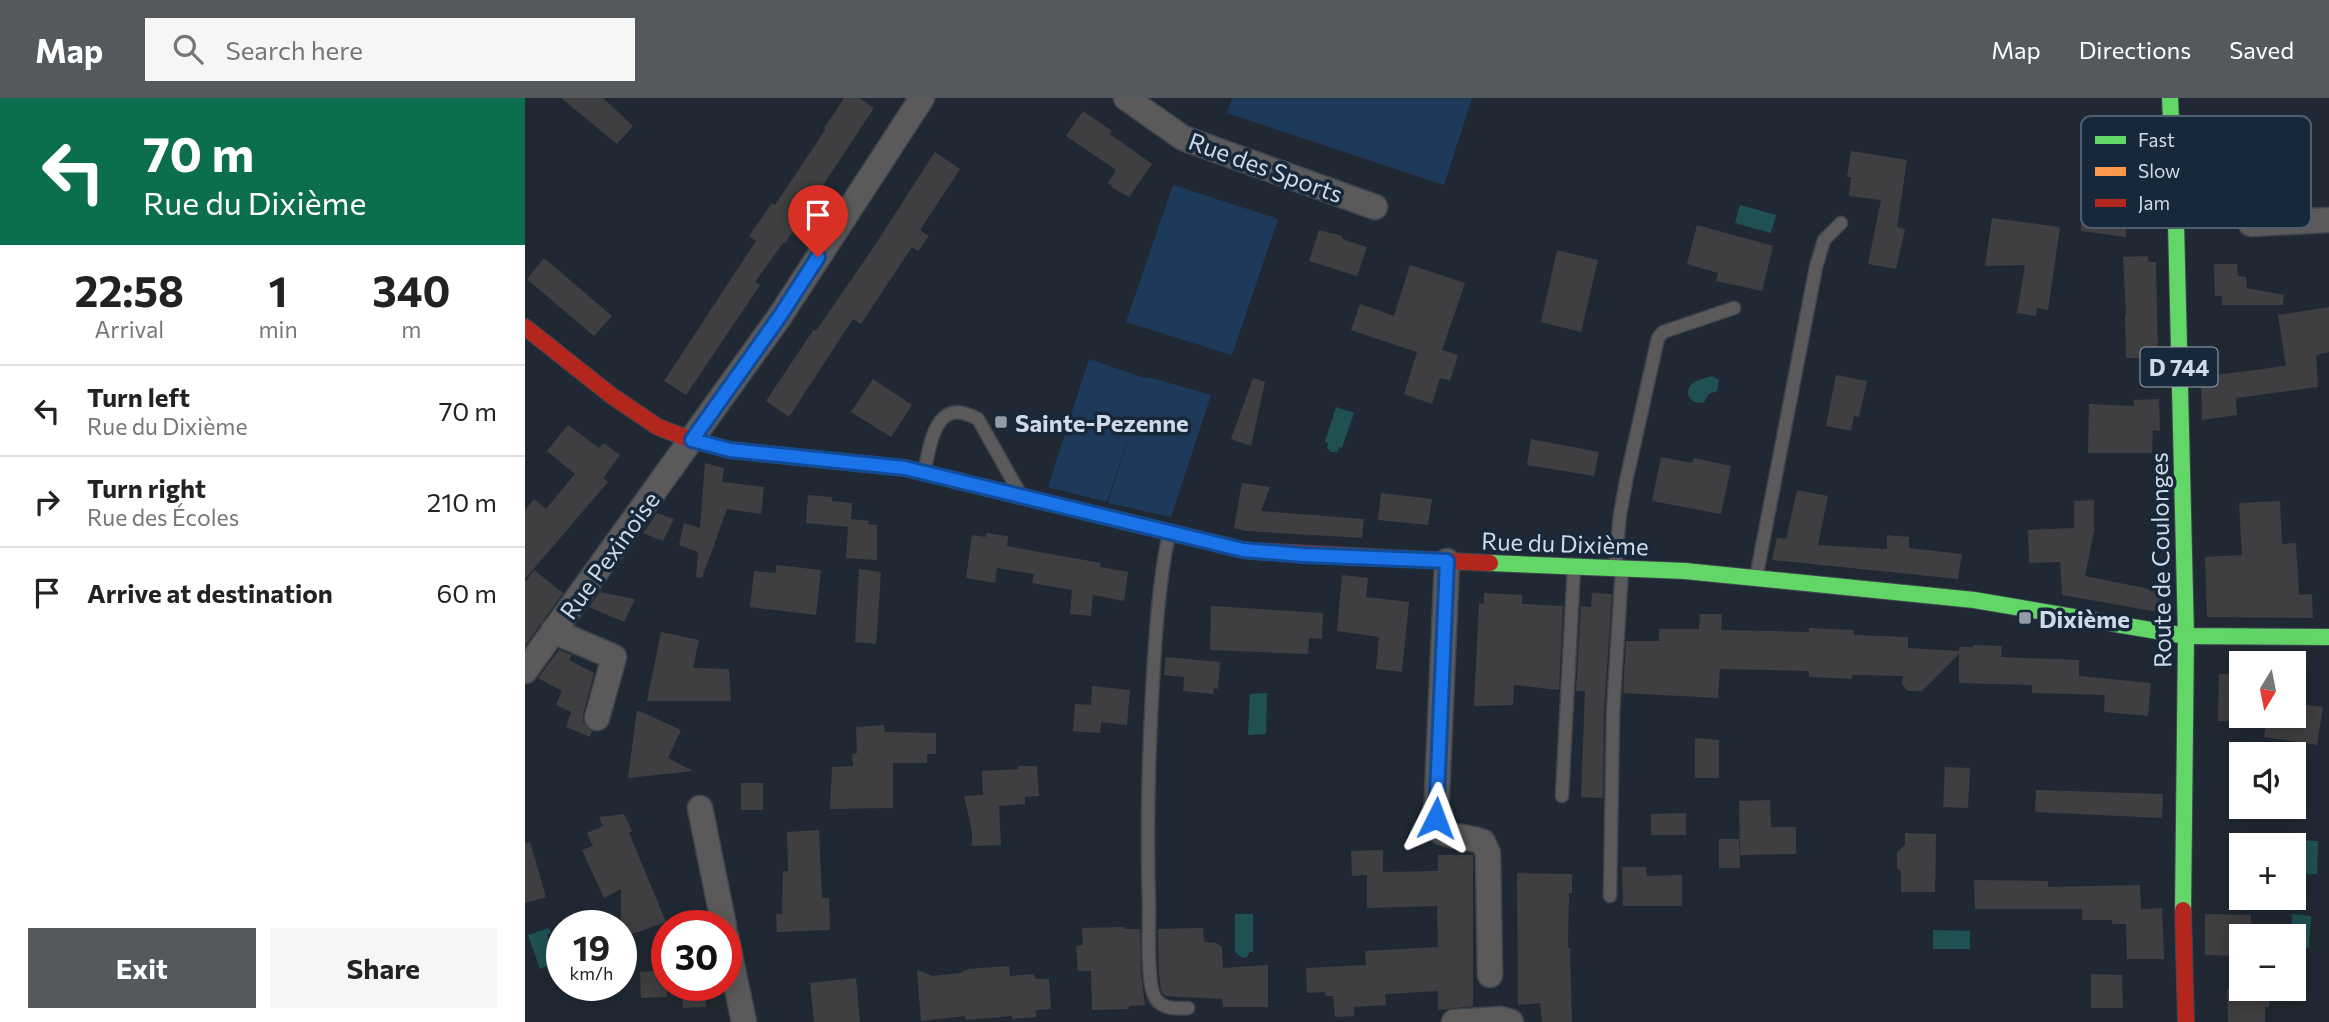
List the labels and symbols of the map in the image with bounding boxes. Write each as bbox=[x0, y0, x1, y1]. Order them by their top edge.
legend bbox=[2081, 116, 2311, 228]
street label: Rue des Sports bbox=[1185, 126, 1347, 208]
text: Fast bbox=[2138, 128, 2175, 151]
text: Slow bbox=[2138, 159, 2180, 182]
pin bbox=[788, 185, 848, 257]
text: Jam bbox=[2138, 191, 2170, 214]
road number: D 744 bbox=[2141, 348, 2217, 386]
place label: Sainte-Pezenne bbox=[1015, 408, 1189, 437]
marker: Sainte-Pezenne bbox=[993, 414, 1009, 430]
street label: Route de Coulonges bbox=[2144, 452, 2176, 668]
street label: Rue Pexinoise bbox=[553, 486, 665, 624]
street label: Rue du Dixième bbox=[1481, 526, 1649, 560]
place label: Dixième bbox=[2039, 604, 2130, 633]
marker: Dixième bbox=[2017, 610, 2033, 626]
north arrow bbox=[2229, 651, 2307, 728]
position arrow bbox=[1399, 781, 1473, 855]
speed limit sign: 30 bbox=[651, 910, 742, 1001]

